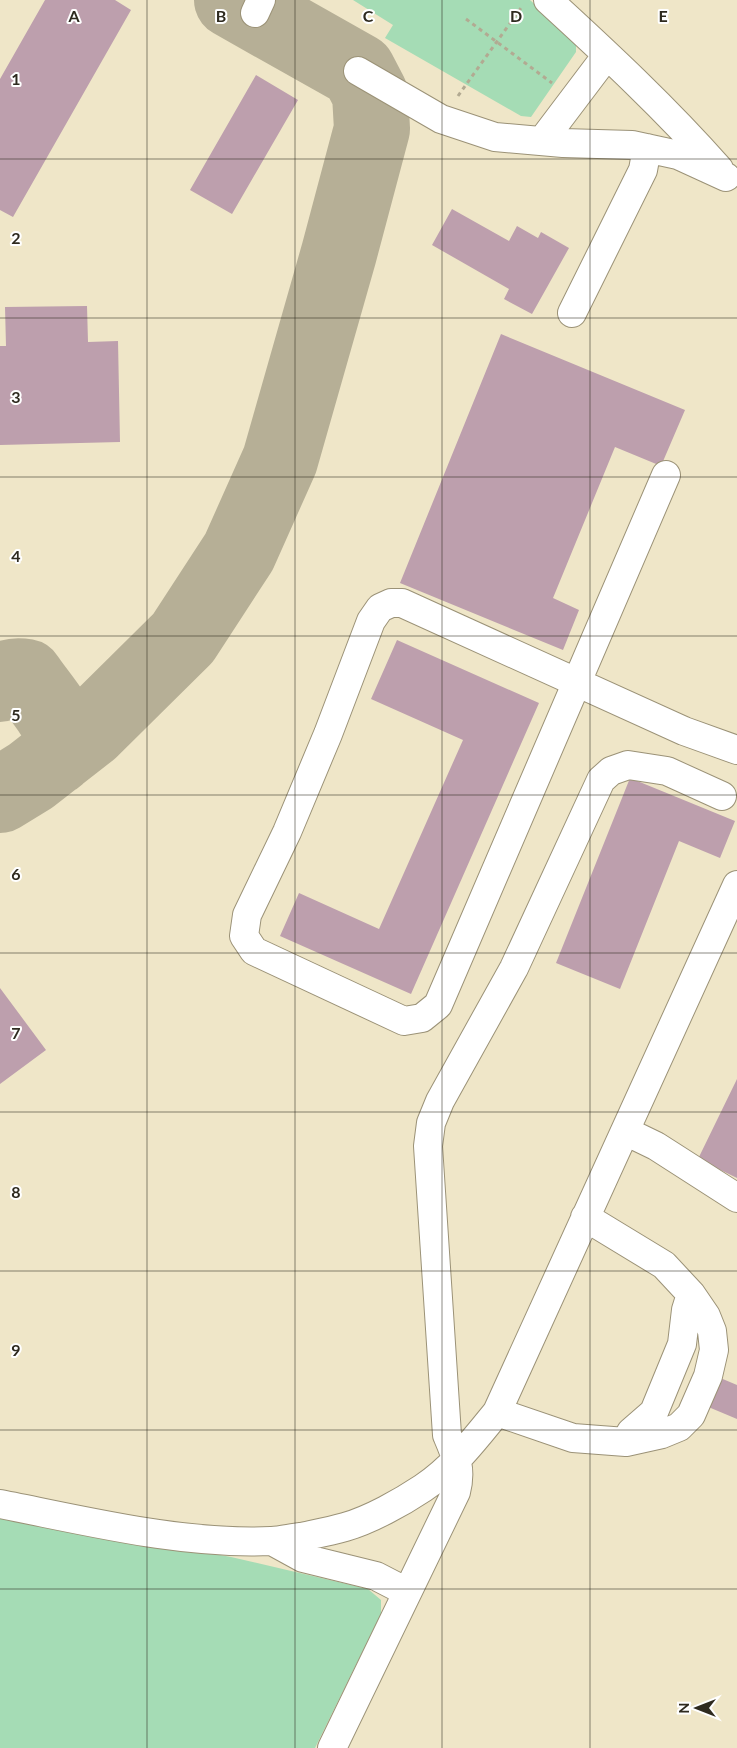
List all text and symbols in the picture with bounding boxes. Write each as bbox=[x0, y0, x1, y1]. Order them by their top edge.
text: A bbox=[67, 6, 80, 25]
text: B bbox=[216, 6, 226, 25]
text: C bbox=[363, 6, 374, 25]
text: D bbox=[510, 6, 522, 25]
text: E bbox=[658, 6, 668, 25]
text: 1 bbox=[11, 69, 21, 88]
text: 2 bbox=[11, 228, 21, 247]
text: 3 bbox=[11, 387, 21, 406]
text: 4 bbox=[11, 546, 21, 565]
text: 5 bbox=[11, 705, 21, 724]
text: 6 bbox=[11, 864, 21, 883]
text: 7 bbox=[11, 1023, 21, 1042]
text: 8 bbox=[11, 1182, 21, 1201]
text: 9 bbox=[11, 1340, 21, 1359]
north arrow bbox=[672, 1683, 722, 1733]
text: N bbox=[675, 1703, 692, 1713]

